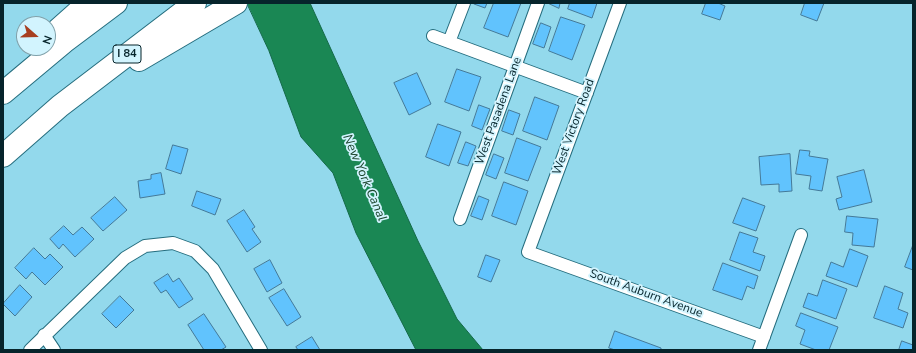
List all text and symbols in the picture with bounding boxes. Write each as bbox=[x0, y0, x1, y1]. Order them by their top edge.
north arrow bbox=[16, 16, 56, 56]
text: N bbox=[38, 33, 55, 46]
road number: I 84 bbox=[113, 45, 141, 63]
street label: West Pasadena Lane bbox=[473, 55, 525, 167]
street label: West Victory Road bbox=[550, 77, 598, 177]
water label: New York Canal bbox=[339, 132, 389, 224]
street label: South Auburn Avenue bbox=[588, 267, 704, 321]

